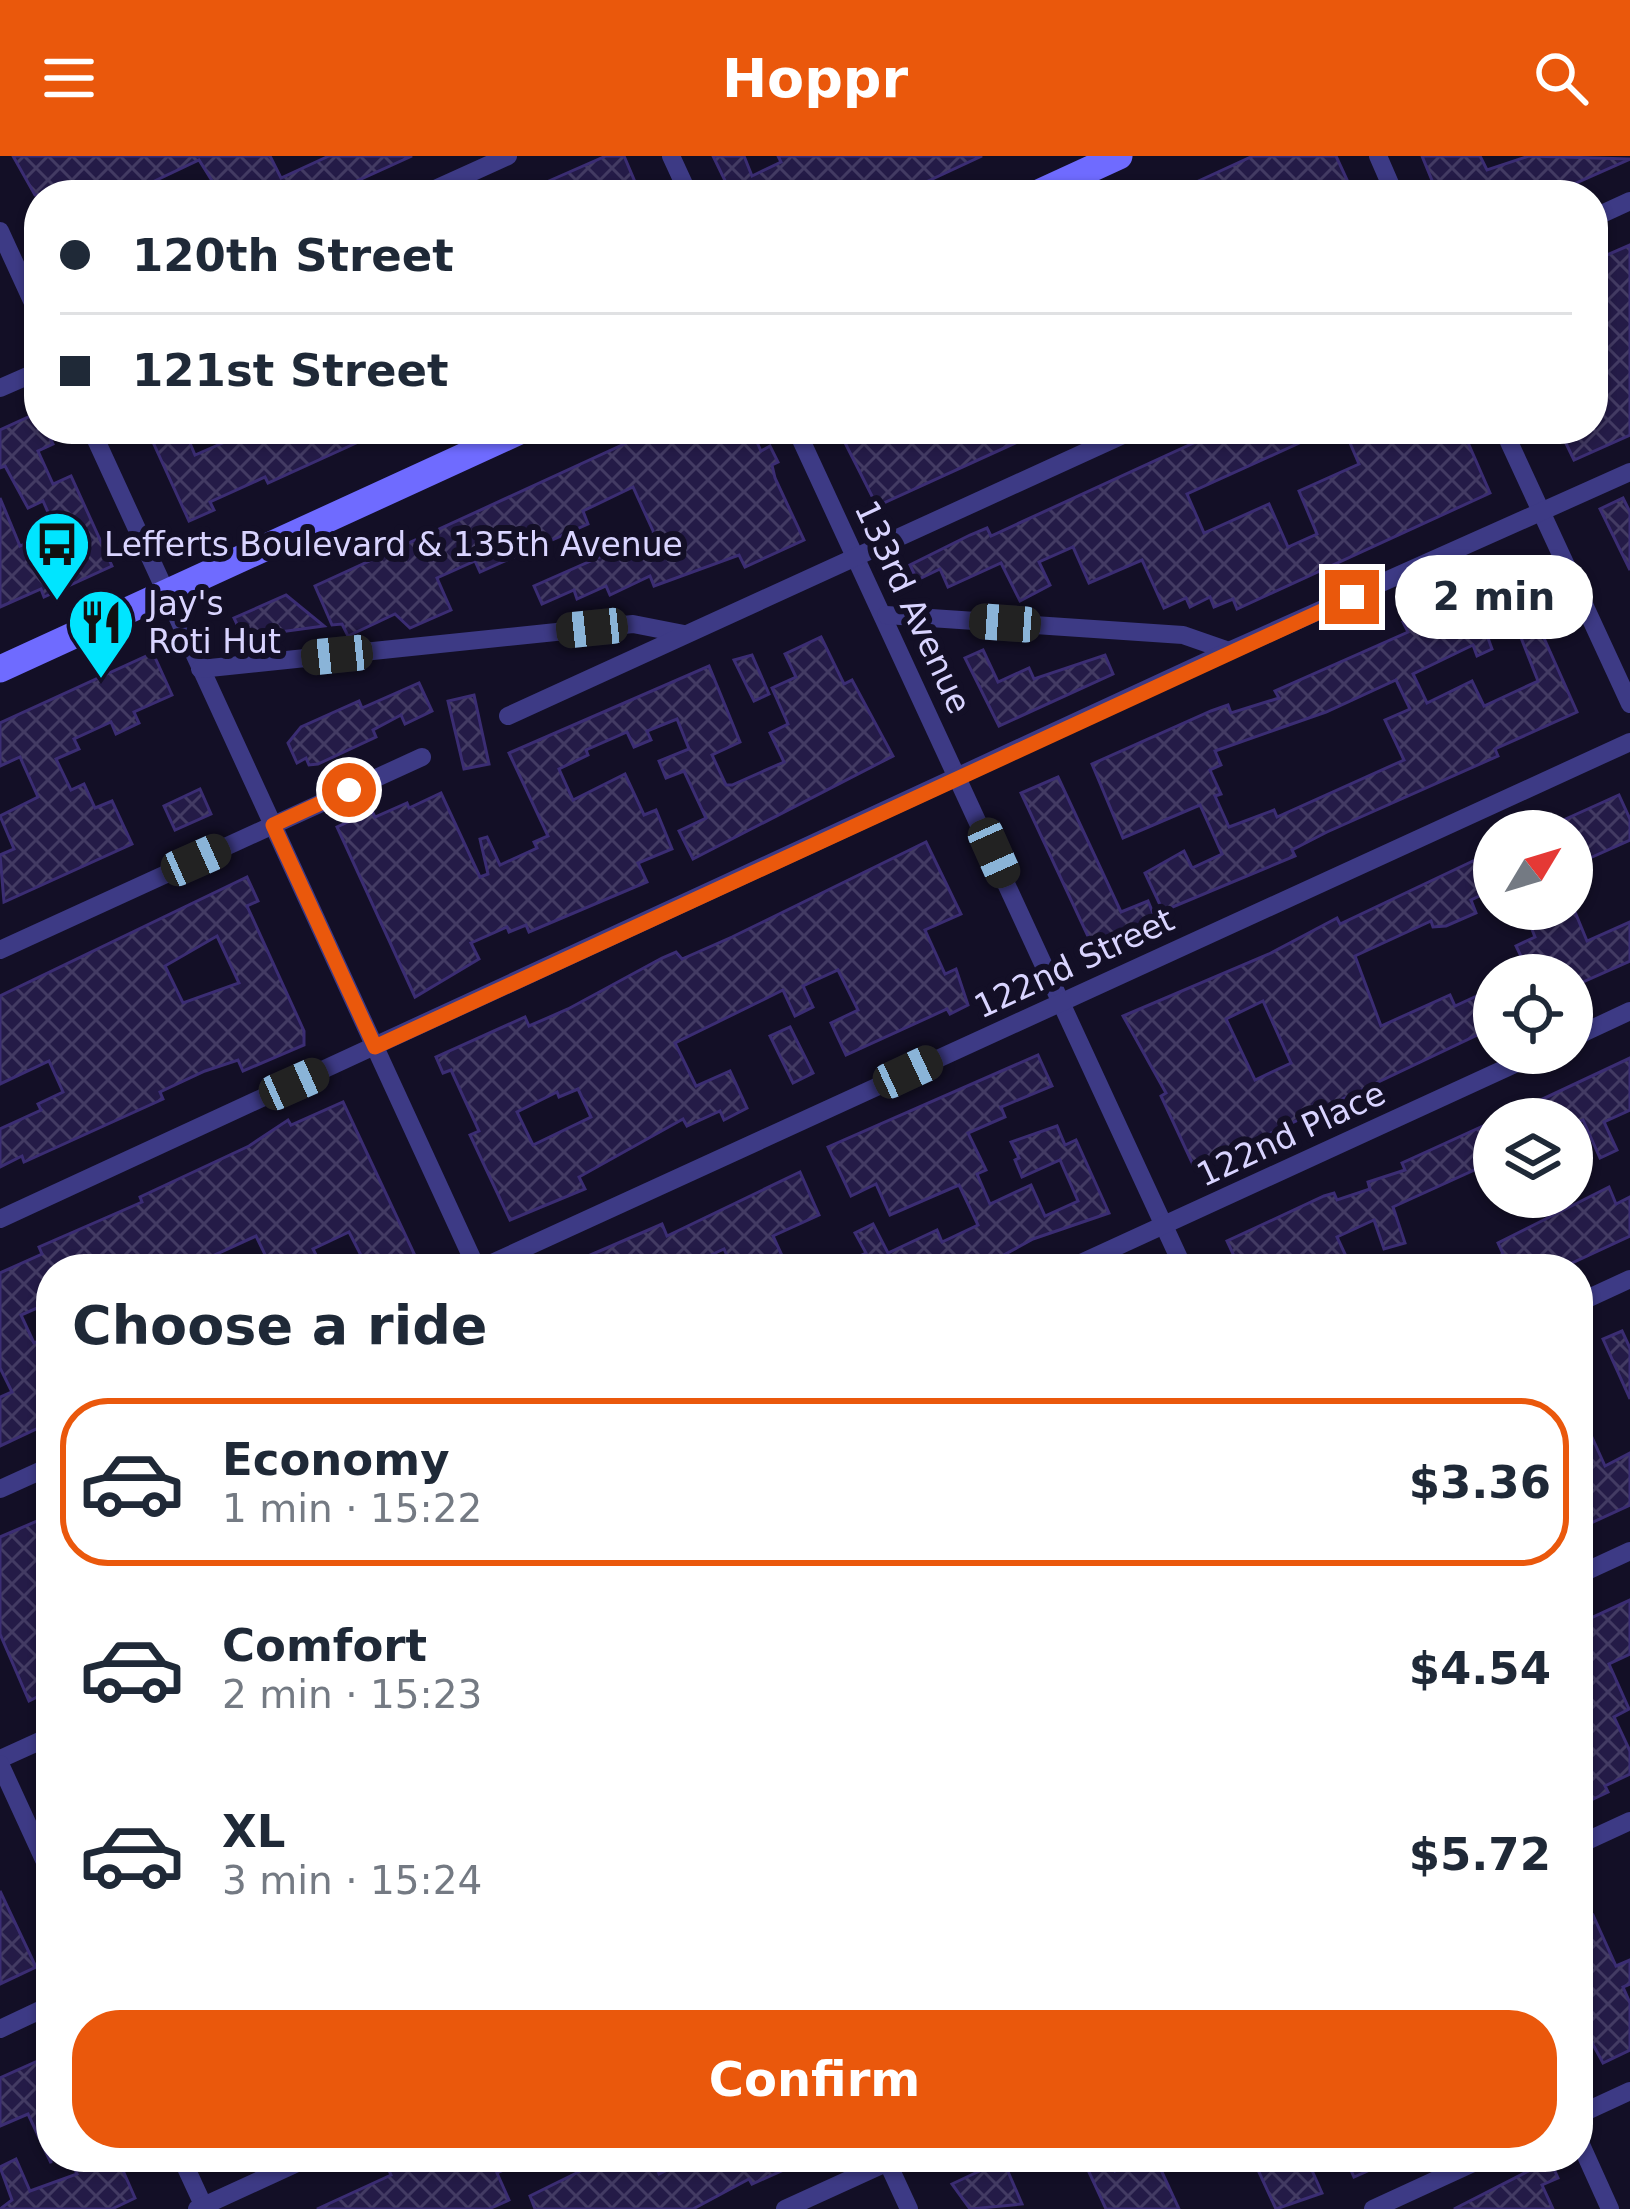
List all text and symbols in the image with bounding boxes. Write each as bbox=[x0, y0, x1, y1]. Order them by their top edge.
icon: menu bbox=[36, 45, 102, 111]
icon: search bbox=[1528, 45, 1594, 111]
text: Hoppr bbox=[722, 47, 908, 110]
text: 120th Street bbox=[132, 229, 454, 282]
text: 121st Street bbox=[132, 344, 449, 397]
street label: 133rd Avenue bbox=[847, 495, 979, 719]
bus stop icon: Lefferts Boulevard & 135th Avenue bbox=[22, 509, 92, 603]
place label: Lefferts Boulevard & 135th Avenue bbox=[104, 525, 683, 564]
callout: 2 min bbox=[1394, 555, 1592, 639]
route end bbox=[1325, 570, 1379, 624]
text: 2 min bbox=[1433, 574, 1555, 619]
place label: Jay's Roti Hut bbox=[146, 584, 281, 661]
restaurant icon: Jay's Roti Hut bbox=[66, 587, 136, 681]
car bbox=[968, 603, 1042, 643]
car bbox=[554, 606, 630, 650]
car bbox=[299, 633, 375, 677]
route start bbox=[322, 763, 376, 817]
north arrow bbox=[1473, 810, 1593, 930]
map controls bbox=[1473, 810, 1593, 1218]
car bbox=[963, 813, 1025, 893]
car bbox=[156, 829, 236, 891]
street label: 122nd Street bbox=[968, 900, 1180, 1026]
button: locate bbox=[1473, 954, 1593, 1074]
car bbox=[868, 1040, 948, 1104]
car bbox=[254, 1053, 334, 1115]
street label: 122nd Place bbox=[1191, 1073, 1391, 1195]
button: layers bbox=[1473, 1098, 1593, 1218]
text: Choose a ride bbox=[72, 1294, 488, 1357]
icon: car bbox=[78, 1428, 186, 1536]
text: Economy bbox=[222, 1433, 450, 1486]
text: $3.36 bbox=[1409, 1456, 1551, 1509]
text: 1 min · 15:22 bbox=[222, 1486, 482, 1531]
icon: car bbox=[78, 1614, 186, 1722]
text: Comfort bbox=[222, 1619, 427, 1672]
text: $4.54 bbox=[1409, 1642, 1551, 1695]
text: 2 min · 15:23 bbox=[222, 1672, 482, 1717]
icon: car bbox=[78, 1800, 186, 1908]
text: XL bbox=[222, 1805, 285, 1858]
text: $5.72 bbox=[1409, 1828, 1551, 1881]
text: 3 min · 15:24 bbox=[222, 1858, 482, 1903]
button: Confirm bbox=[72, 2010, 1557, 2148]

